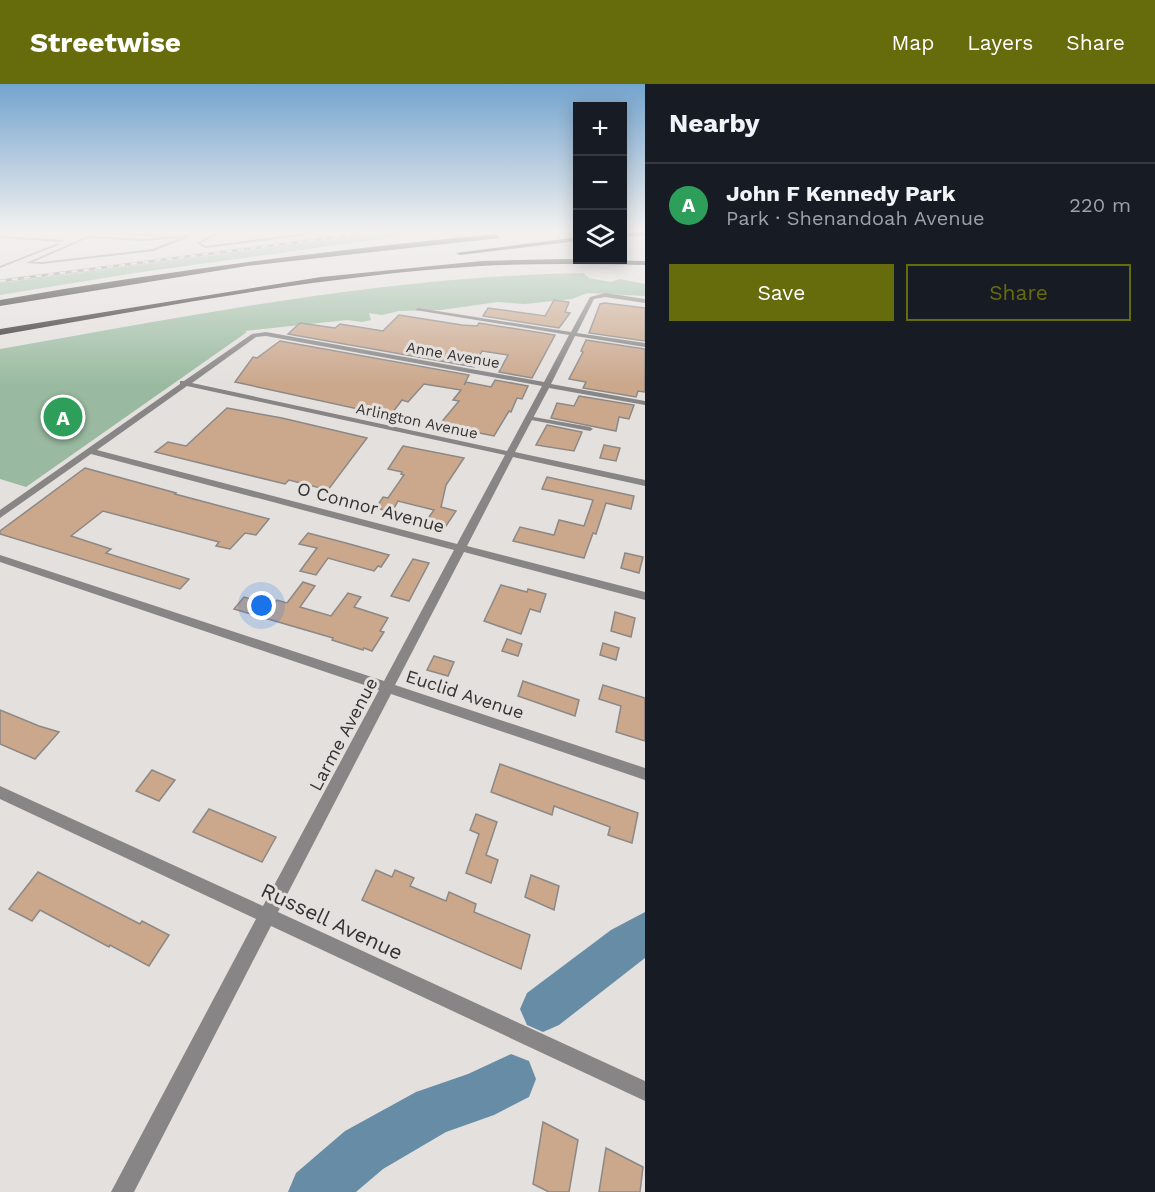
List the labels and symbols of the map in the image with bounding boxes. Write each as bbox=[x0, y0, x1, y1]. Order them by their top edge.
street label: Anne Avenue bbox=[405, 338, 501, 372]
pin: A bbox=[44, 394, 82, 440]
street label: Arlington Avenue bbox=[354, 399, 480, 443]
street label: O Connor Avenue bbox=[295, 477, 447, 537]
your location bbox=[247, 591, 276, 620]
street label: Euclid Avenue bbox=[403, 665, 527, 723]
street label: Larme Avenue bbox=[304, 674, 382, 794]
street label: Russell Avenue bbox=[257, 877, 407, 965]

